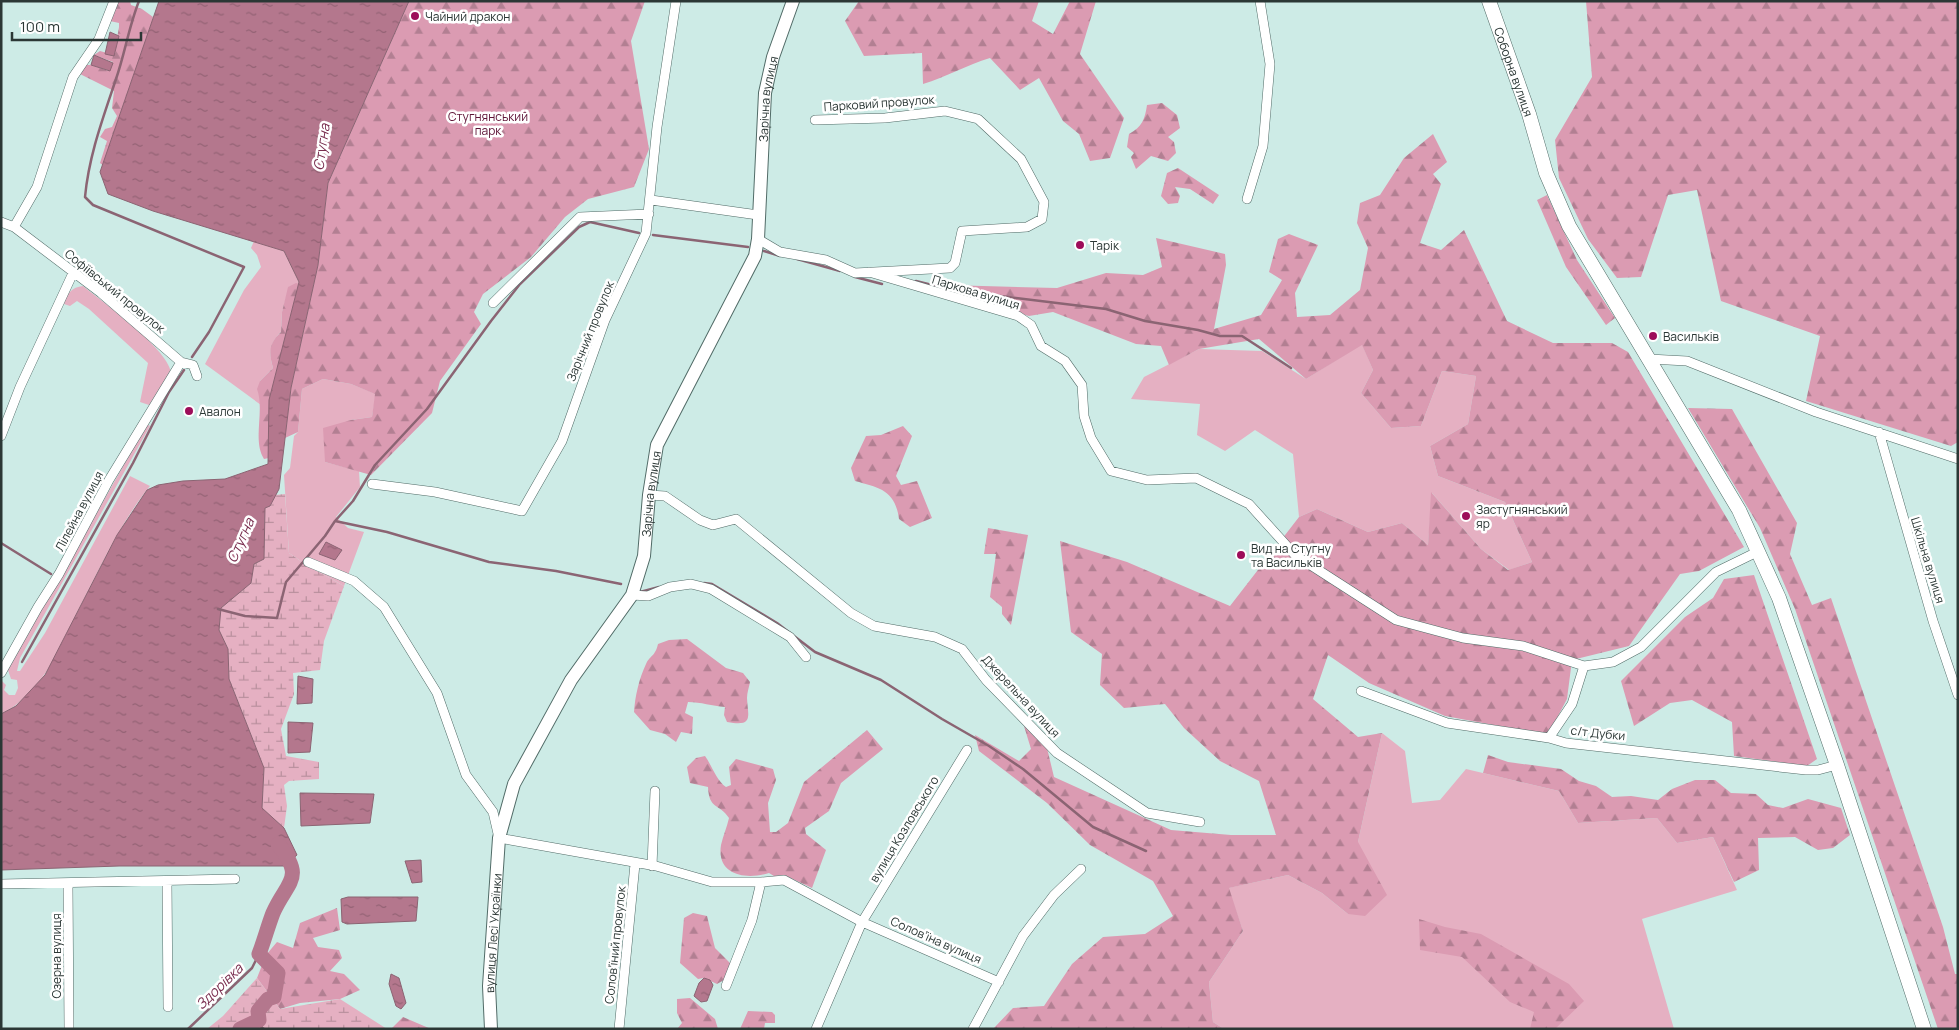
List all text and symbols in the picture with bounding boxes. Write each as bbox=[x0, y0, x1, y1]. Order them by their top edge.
place label: Чайний дракон bbox=[425, 8, 510, 25]
scale bar bbox=[12, 10, 141, 42]
marker: Чайний дракон bbox=[409, 10, 421, 22]
text: 100 m bbox=[20, 16, 60, 37]
street label: Соборна вулиця bbox=[1490, 25, 1538, 119]
street label: Зарічна вулиця bbox=[754, 54, 781, 142]
street label: Парковий провулок bbox=[823, 91, 936, 115]
park label: Стугнянський парк bbox=[448, 108, 528, 139]
water label: Стугна bbox=[308, 121, 334, 172]
place label: Тарік bbox=[1090, 237, 1120, 254]
marker: Тарік bbox=[1074, 239, 1086, 251]
street label: Софіївський провулок bbox=[61, 245, 170, 338]
street label: Паркова вулиця bbox=[930, 271, 1022, 313]
street label: Зарічний провулок bbox=[562, 277, 618, 384]
place label: Васильків bbox=[1663, 328, 1720, 345]
marker: Васильків bbox=[1647, 330, 1659, 342]
place label: Авалон bbox=[199, 403, 241, 420]
marker: Авалон bbox=[183, 405, 195, 417]
street label: Зарічна вулиця bbox=[637, 449, 664, 538]
street label: Лілейна вулиця bbox=[51, 468, 107, 554]
place label: Застугнянський яр bbox=[1476, 501, 1568, 532]
marker: Застугнянський яр bbox=[1460, 510, 1472, 522]
water label: Стугна bbox=[222, 514, 259, 565]
street label: Шкільна вулиця bbox=[1907, 515, 1949, 605]
place label: Вид на Стугну та Васильків bbox=[1251, 540, 1332, 571]
marker: Вид на Стугну та Васильків bbox=[1235, 549, 1247, 561]
street label: Джерельна вулиця bbox=[978, 651, 1064, 741]
street label: с/т Дубки bbox=[1570, 722, 1626, 744]
street label: вулиця Козловського bbox=[865, 773, 943, 885]
street label: вулиця Лесі Українки bbox=[480, 873, 505, 993]
street label: Соловʼїний провулок bbox=[600, 884, 630, 1005]
street label: Соловʼїна вулиця bbox=[888, 912, 984, 968]
street label: Озерна вулиця bbox=[48, 913, 65, 999]
water label: Здорівка bbox=[191, 958, 248, 1013]

